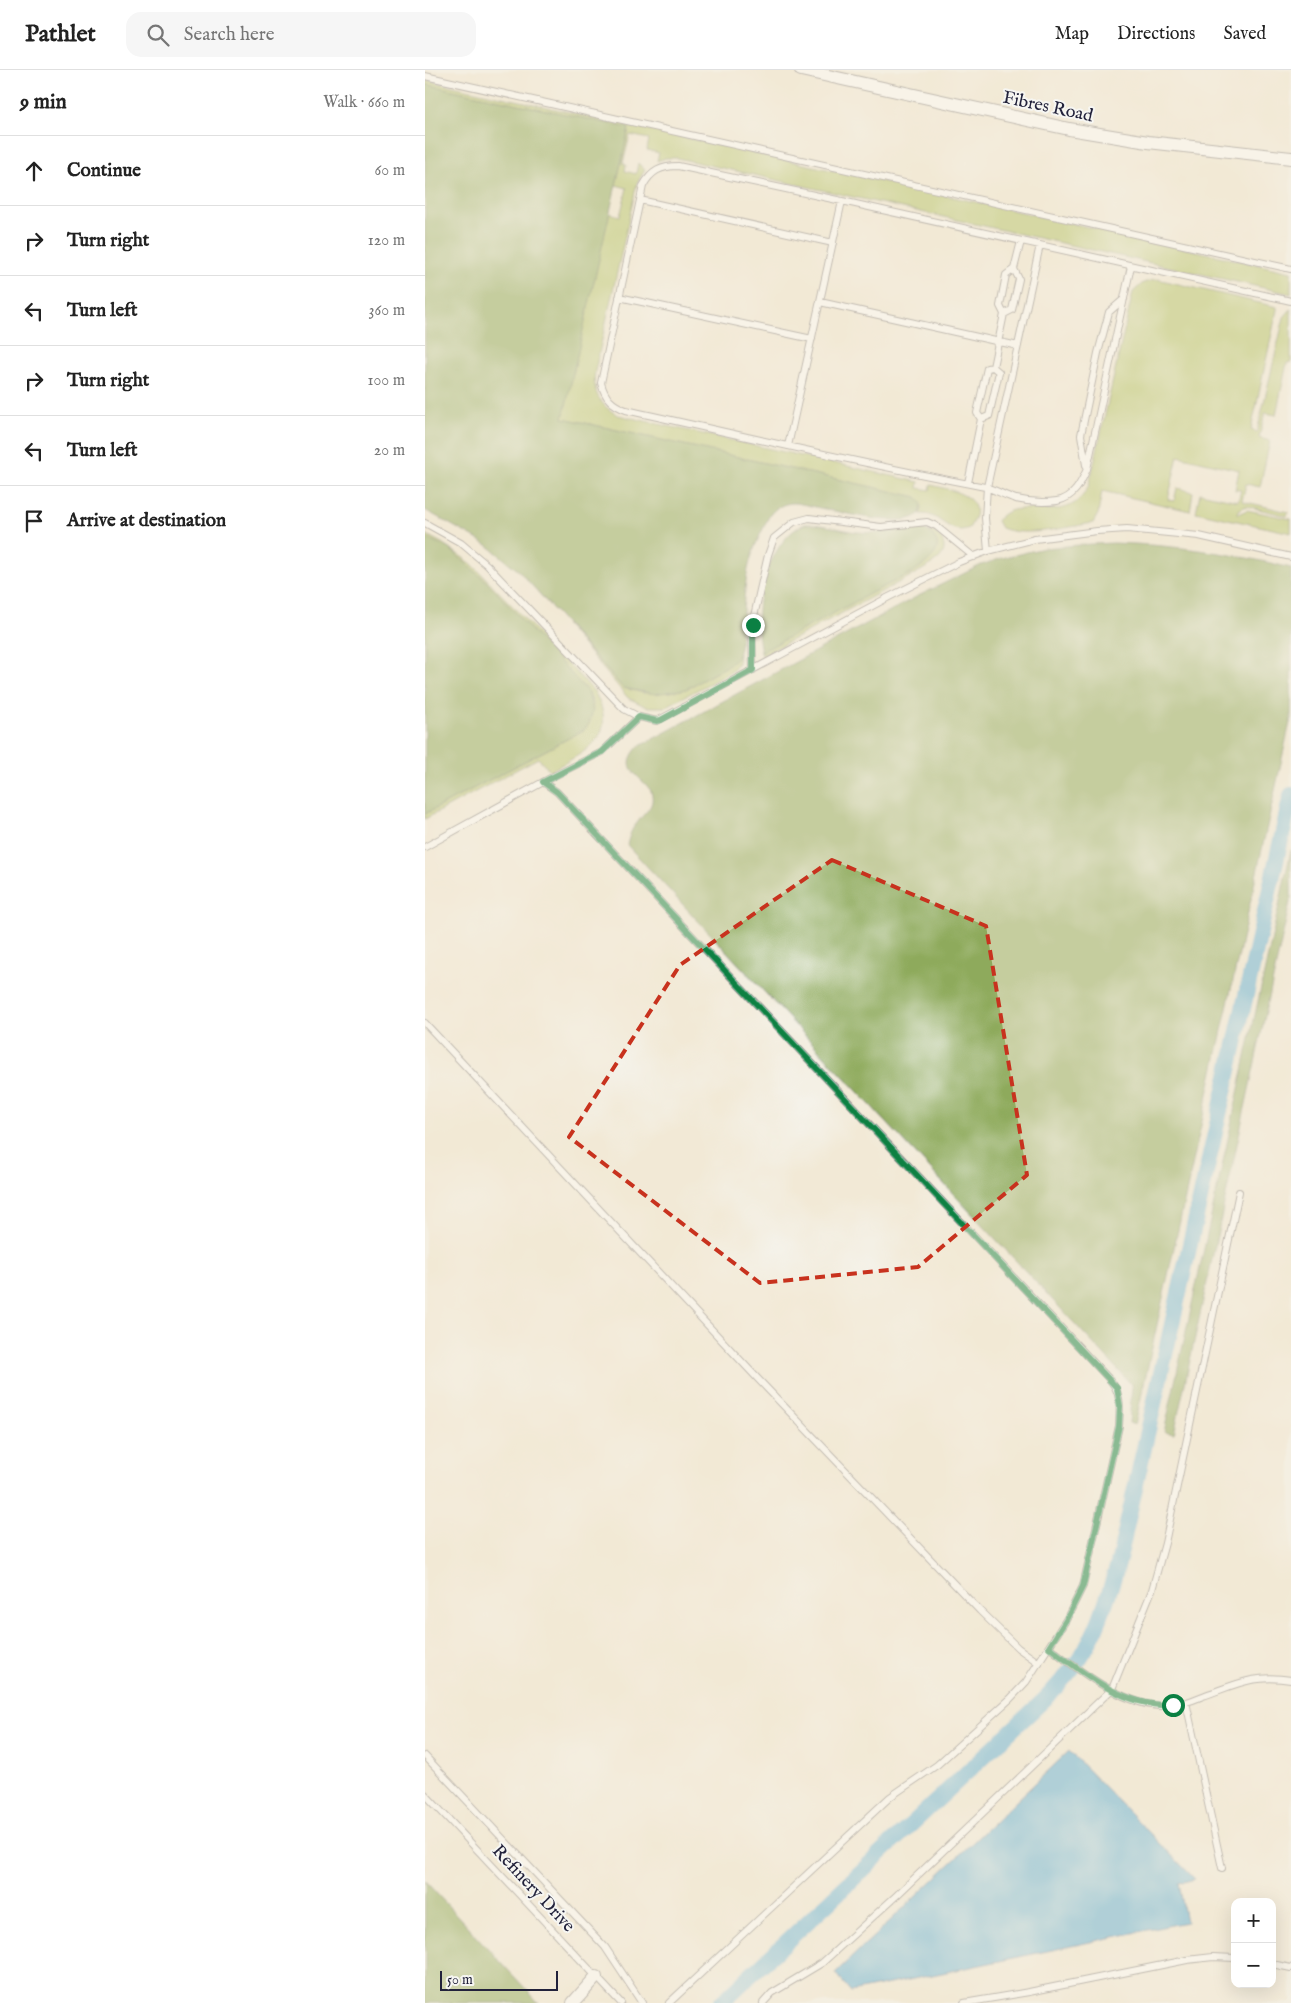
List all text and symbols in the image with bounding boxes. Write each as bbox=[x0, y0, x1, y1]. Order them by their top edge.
search box bbox=[126, 12, 476, 57]
text: Pathlet bbox=[25, 19, 96, 50]
icon: search bbox=[144, 21, 172, 49]
text: Search here bbox=[184, 23, 274, 47]
text: Map bbox=[1055, 23, 1089, 46]
text: Directions bbox=[1117, 23, 1195, 46]
text: Saved bbox=[1223, 23, 1266, 46]
street label: Fibres Road bbox=[1001, 87, 1095, 128]
text: 9 min bbox=[20, 89, 67, 116]
text: Walk · 660 m bbox=[323, 93, 405, 113]
icon: ahead bbox=[20, 157, 48, 185]
text: Continue bbox=[67, 159, 141, 183]
text: 60 m bbox=[375, 161, 405, 181]
icon: right bbox=[20, 227, 48, 255]
text: Turn right bbox=[67, 229, 149, 253]
text: 120 m bbox=[368, 231, 405, 251]
icon: left bbox=[20, 297, 48, 325]
text: Turn left bbox=[67, 299, 138, 323]
text: 360 m bbox=[369, 301, 405, 321]
icon: right bbox=[20, 367, 48, 395]
text: Turn right bbox=[67, 369, 149, 393]
text: 100 m bbox=[368, 371, 405, 391]
icon: left bbox=[20, 437, 48, 465]
text: Turn left bbox=[67, 439, 138, 463]
text: 20 m bbox=[374, 441, 405, 461]
icon: arrive bbox=[20, 507, 48, 535]
text: Arrive at destination bbox=[67, 509, 226, 533]
route end bbox=[742, 614, 765, 637]
route start bbox=[1162, 1694, 1185, 1717]
street label: Refinery Drive bbox=[486, 1840, 579, 1938]
map controls bbox=[1231, 1898, 1276, 1988]
button: + bbox=[1231, 1898, 1276, 1943]
button: − bbox=[1231, 1943, 1276, 1988]
scale bar bbox=[440, 1968, 557, 1991]
text: 50 m bbox=[447, 1971, 473, 1989]

